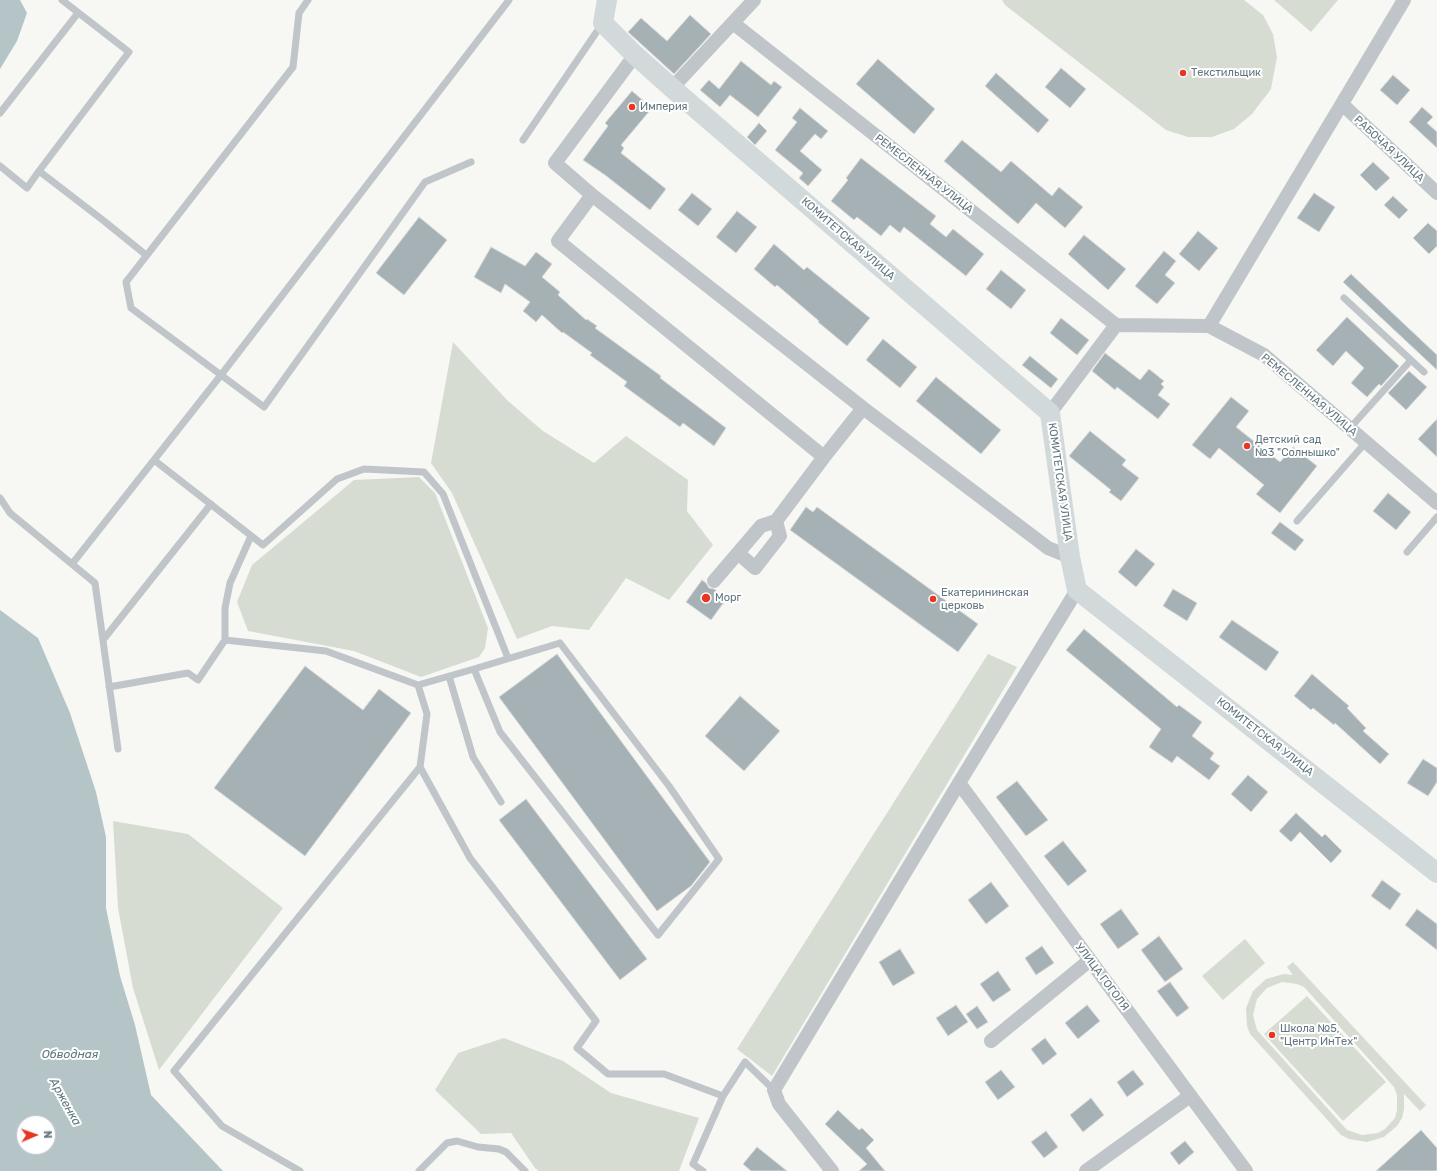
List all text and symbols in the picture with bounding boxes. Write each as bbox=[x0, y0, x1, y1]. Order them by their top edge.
place label: Текстильщик bbox=[1191, 66, 1261, 80]
marker: Текстильщик bbox=[1178, 68, 1188, 78]
place label: Империя bbox=[640, 100, 688, 114]
marker: Империя bbox=[627, 102, 637, 112]
street label: РАБОЧАЯ УЛИЦА bbox=[1351, 113, 1427, 185]
street label: РЕМЕСЛЕННАЯ УЛИЦА bbox=[872, 131, 976, 217]
street label: КОМИТЕТСКАЯ УЛИЦА bbox=[799, 195, 897, 283]
street label: РЕМЕСЛЕННАЯ УЛИЦА bbox=[1258, 351, 1360, 439]
street label: КОМИТЕТСКАЯ УЛИЦА bbox=[1045, 422, 1075, 542]
place label: Детский сад №3 "Солнышко" bbox=[1255, 433, 1340, 459]
marker: Детский сад №3 "Солнышко" bbox=[1242, 441, 1252, 451]
place label: Екатерининская церковь bbox=[941, 586, 1029, 612]
place label: Морг bbox=[715, 591, 741, 605]
marker: Морг bbox=[700, 592, 712, 604]
marker: Екатерининская церковь bbox=[928, 594, 938, 604]
street label: КОМИТЕТСКАЯ УЛИЦА bbox=[1214, 695, 1316, 779]
street label: УЛИЦА ГОГОЛЯ bbox=[1072, 941, 1132, 1013]
place label: Школа №5, "Центр ИнТех" bbox=[1280, 1022, 1357, 1048]
marker: Школа №5, "Центр ИнТех" bbox=[1267, 1030, 1277, 1040]
water label: Обводная bbox=[42, 1048, 98, 1062]
water label: Арженка bbox=[46, 1076, 84, 1128]
north arrow bbox=[16, 1115, 56, 1155]
text: N bbox=[41, 1130, 54, 1139]

